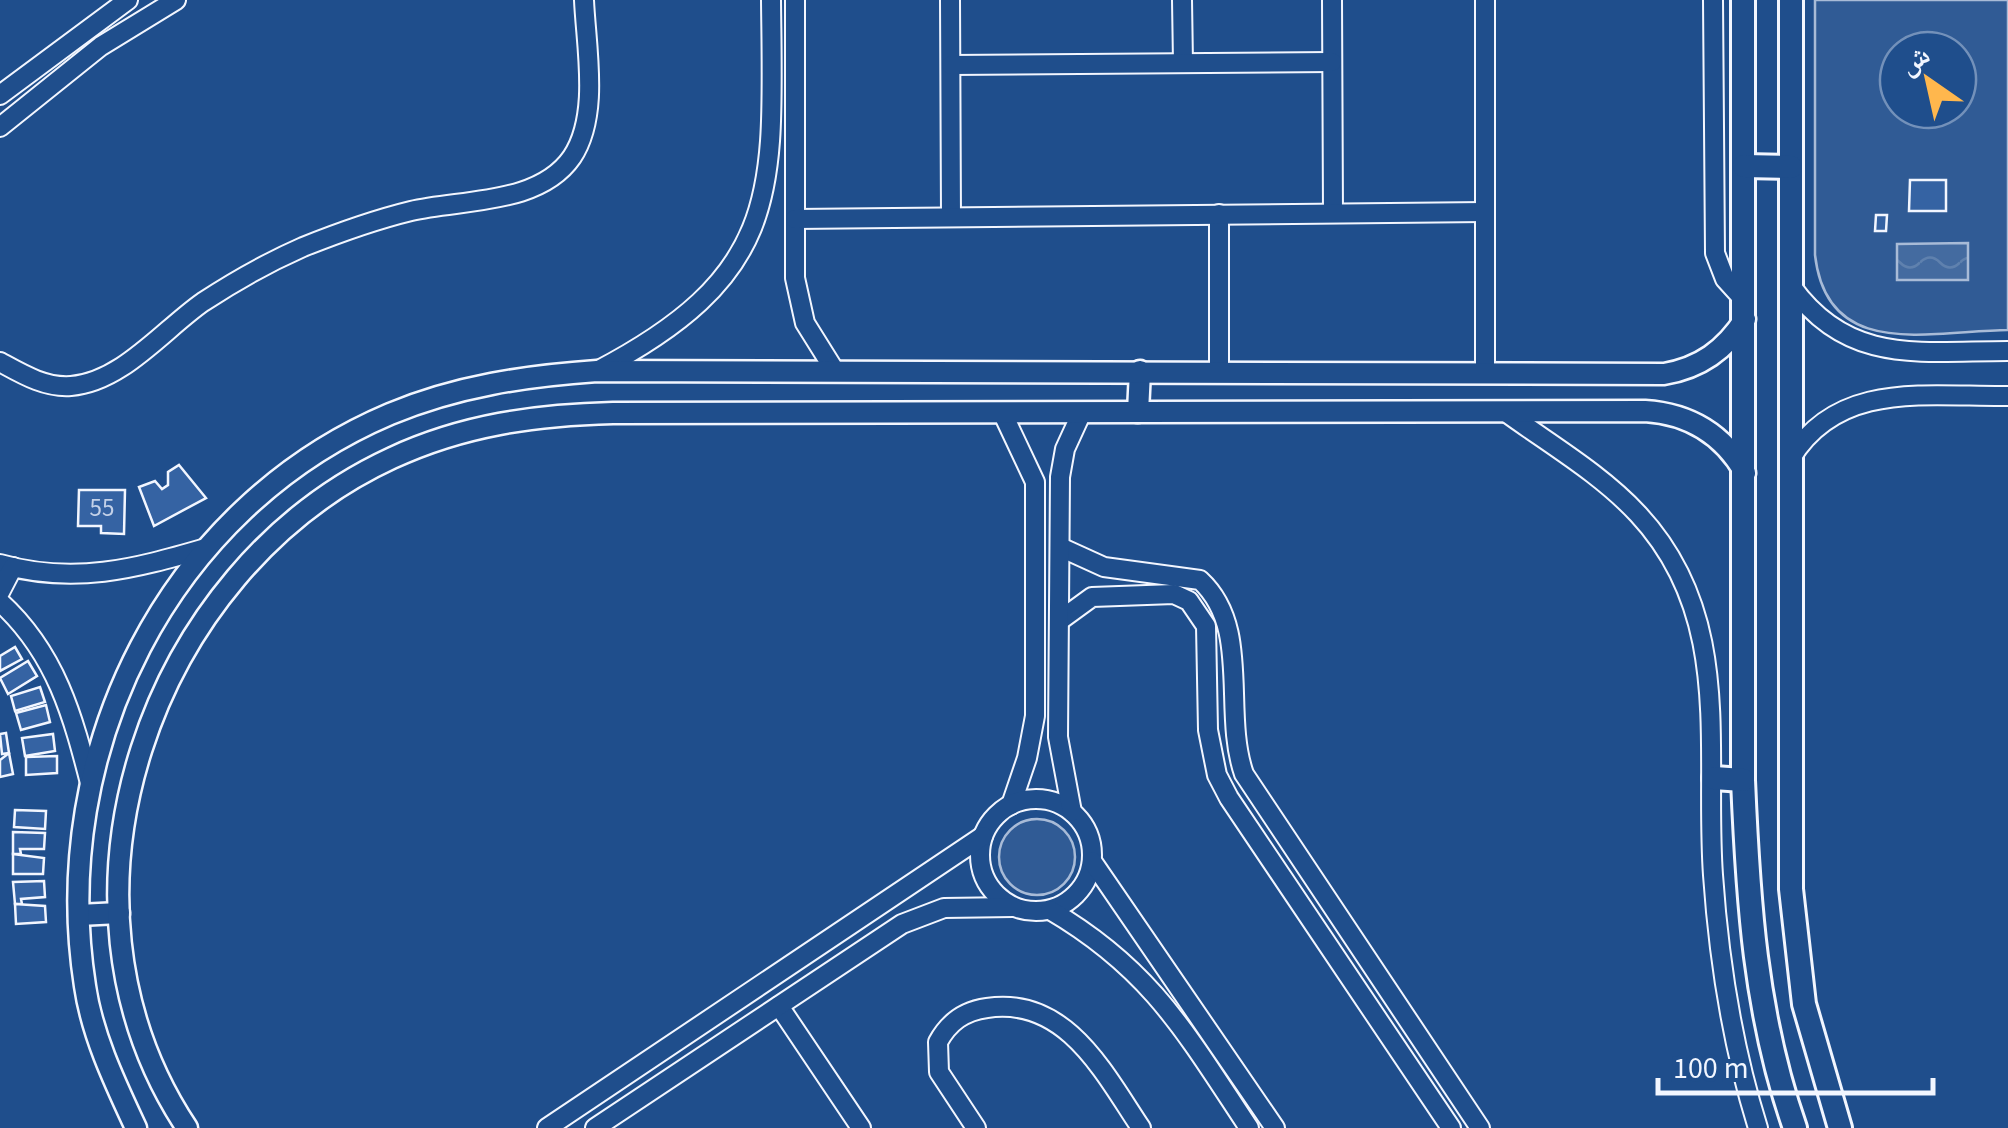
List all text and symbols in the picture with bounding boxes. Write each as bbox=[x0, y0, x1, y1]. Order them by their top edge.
north arrow bbox=[1878, 30, 1978, 130]
text: ش bbox=[1891, 35, 1938, 85]
house number: 55 bbox=[90, 490, 114, 526]
scale bar bbox=[1658, 1033, 1933, 1095]
text: 100 m bbox=[1673, 1047, 1749, 1090]

